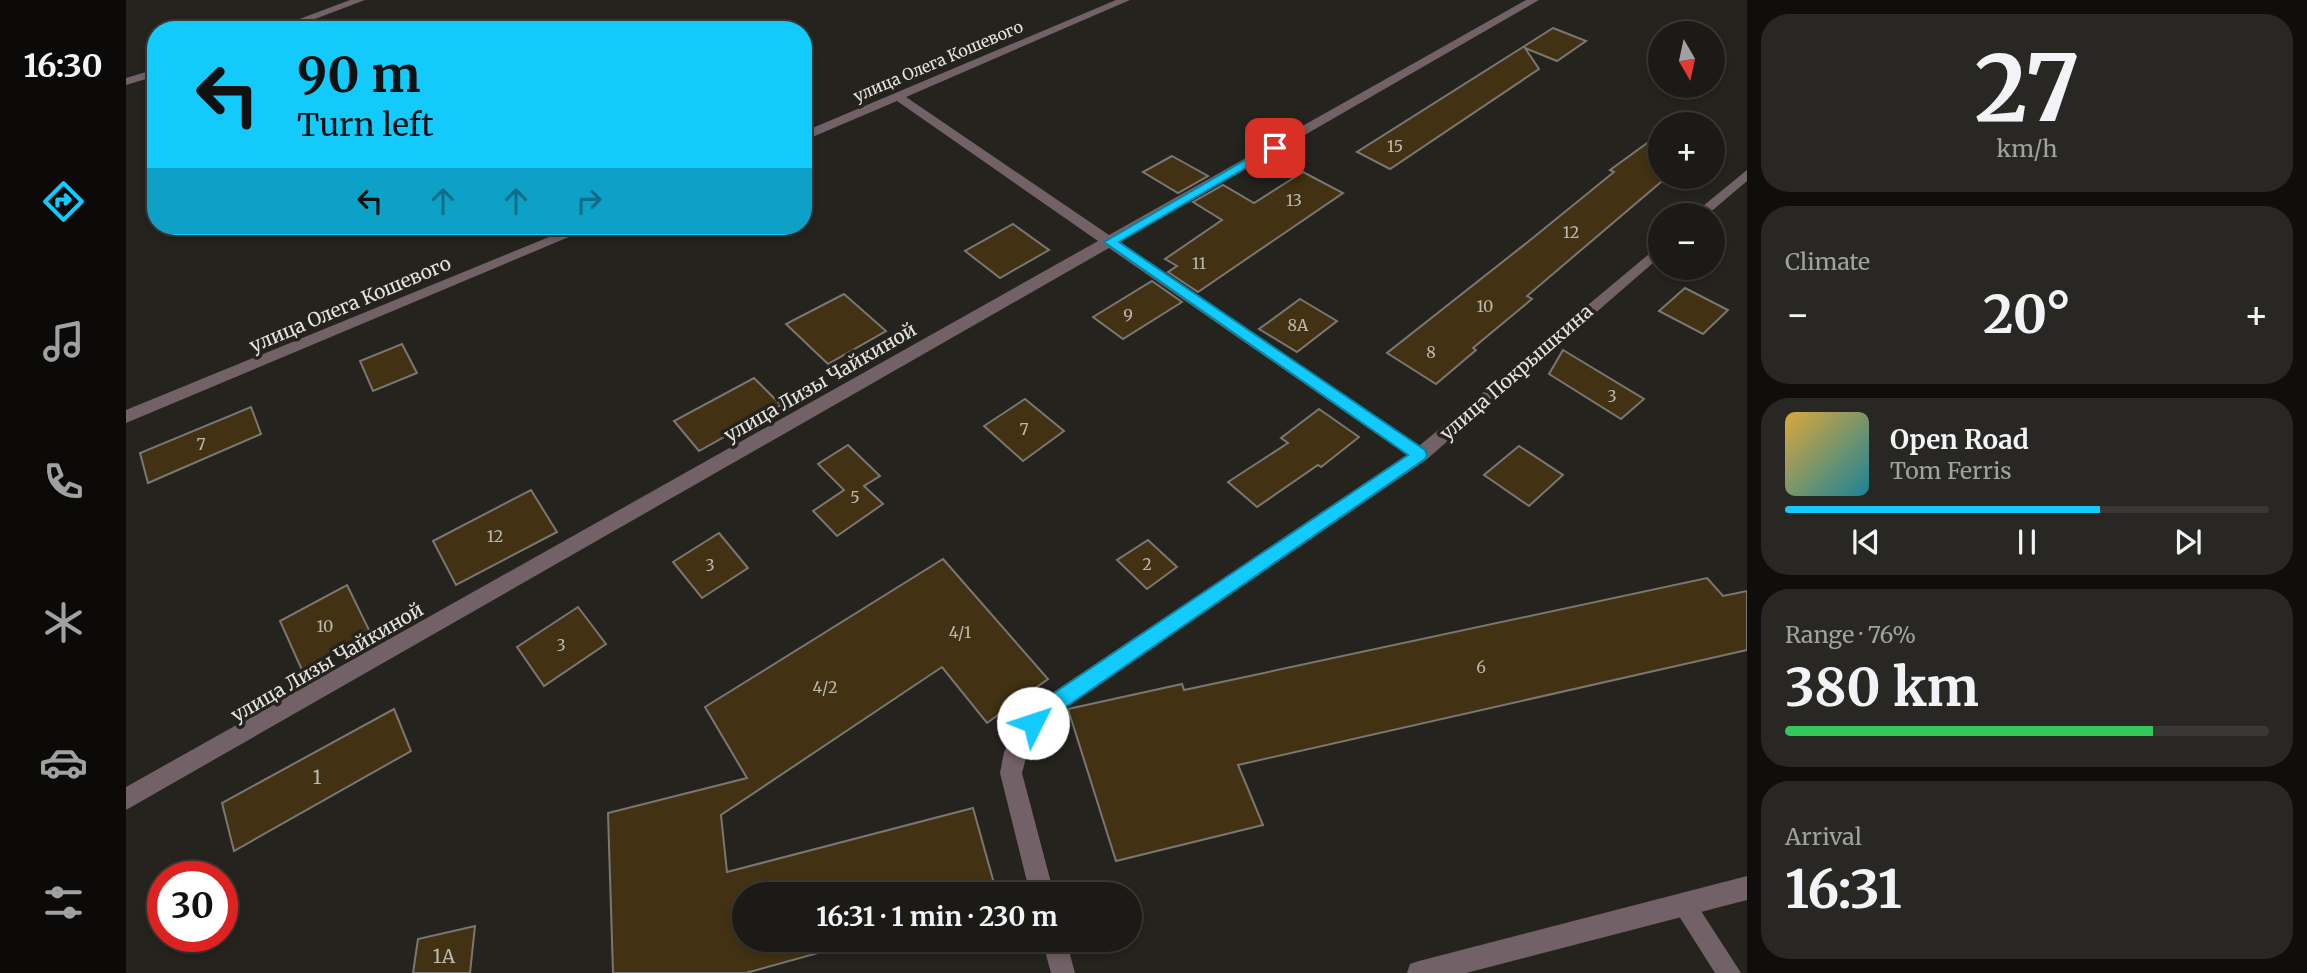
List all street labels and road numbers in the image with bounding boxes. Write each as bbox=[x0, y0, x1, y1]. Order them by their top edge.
street label: улица Олега Кошевого bbox=[850, 16, 1026, 106]
street label: улица Олега Кошевого bbox=[246, 251, 454, 357]
street label: улица Покрышкина bbox=[1435, 299, 1597, 445]
street label: улица Лизы Чайкиной bbox=[720, 317, 920, 447]
street label: улица Лизы Чайкиной bbox=[227, 597, 427, 727]

